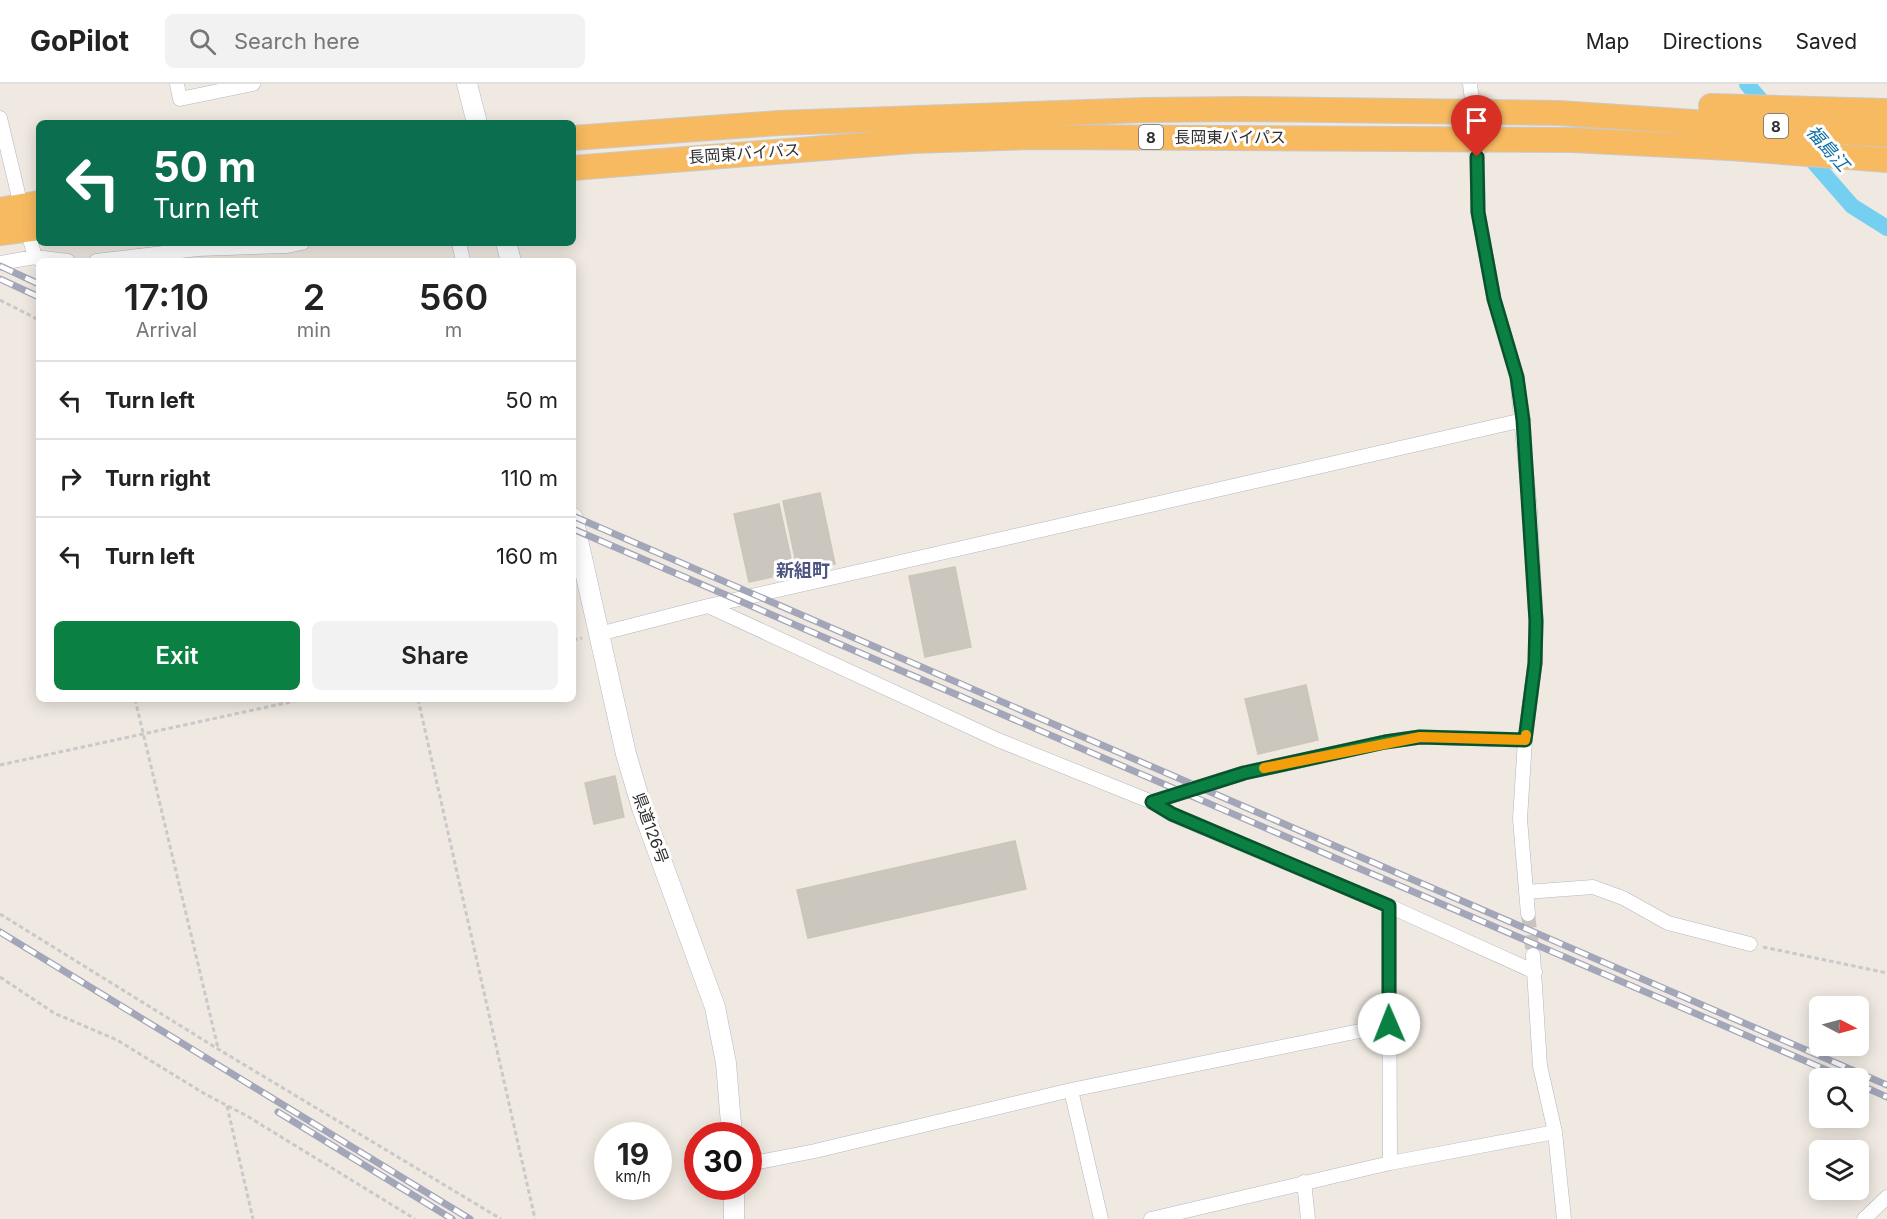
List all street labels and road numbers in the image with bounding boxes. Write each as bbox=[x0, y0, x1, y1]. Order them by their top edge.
road number: 8 bbox=[1764, 114, 1788, 138]
road number: 8 bbox=[1139, 125, 1163, 149]
street label: 長岡東バイパス bbox=[1174, 127, 1286, 147]
street label: 長岡東バイパス bbox=[688, 139, 800, 167]
street label: 県道126号 bbox=[629, 790, 673, 866]

